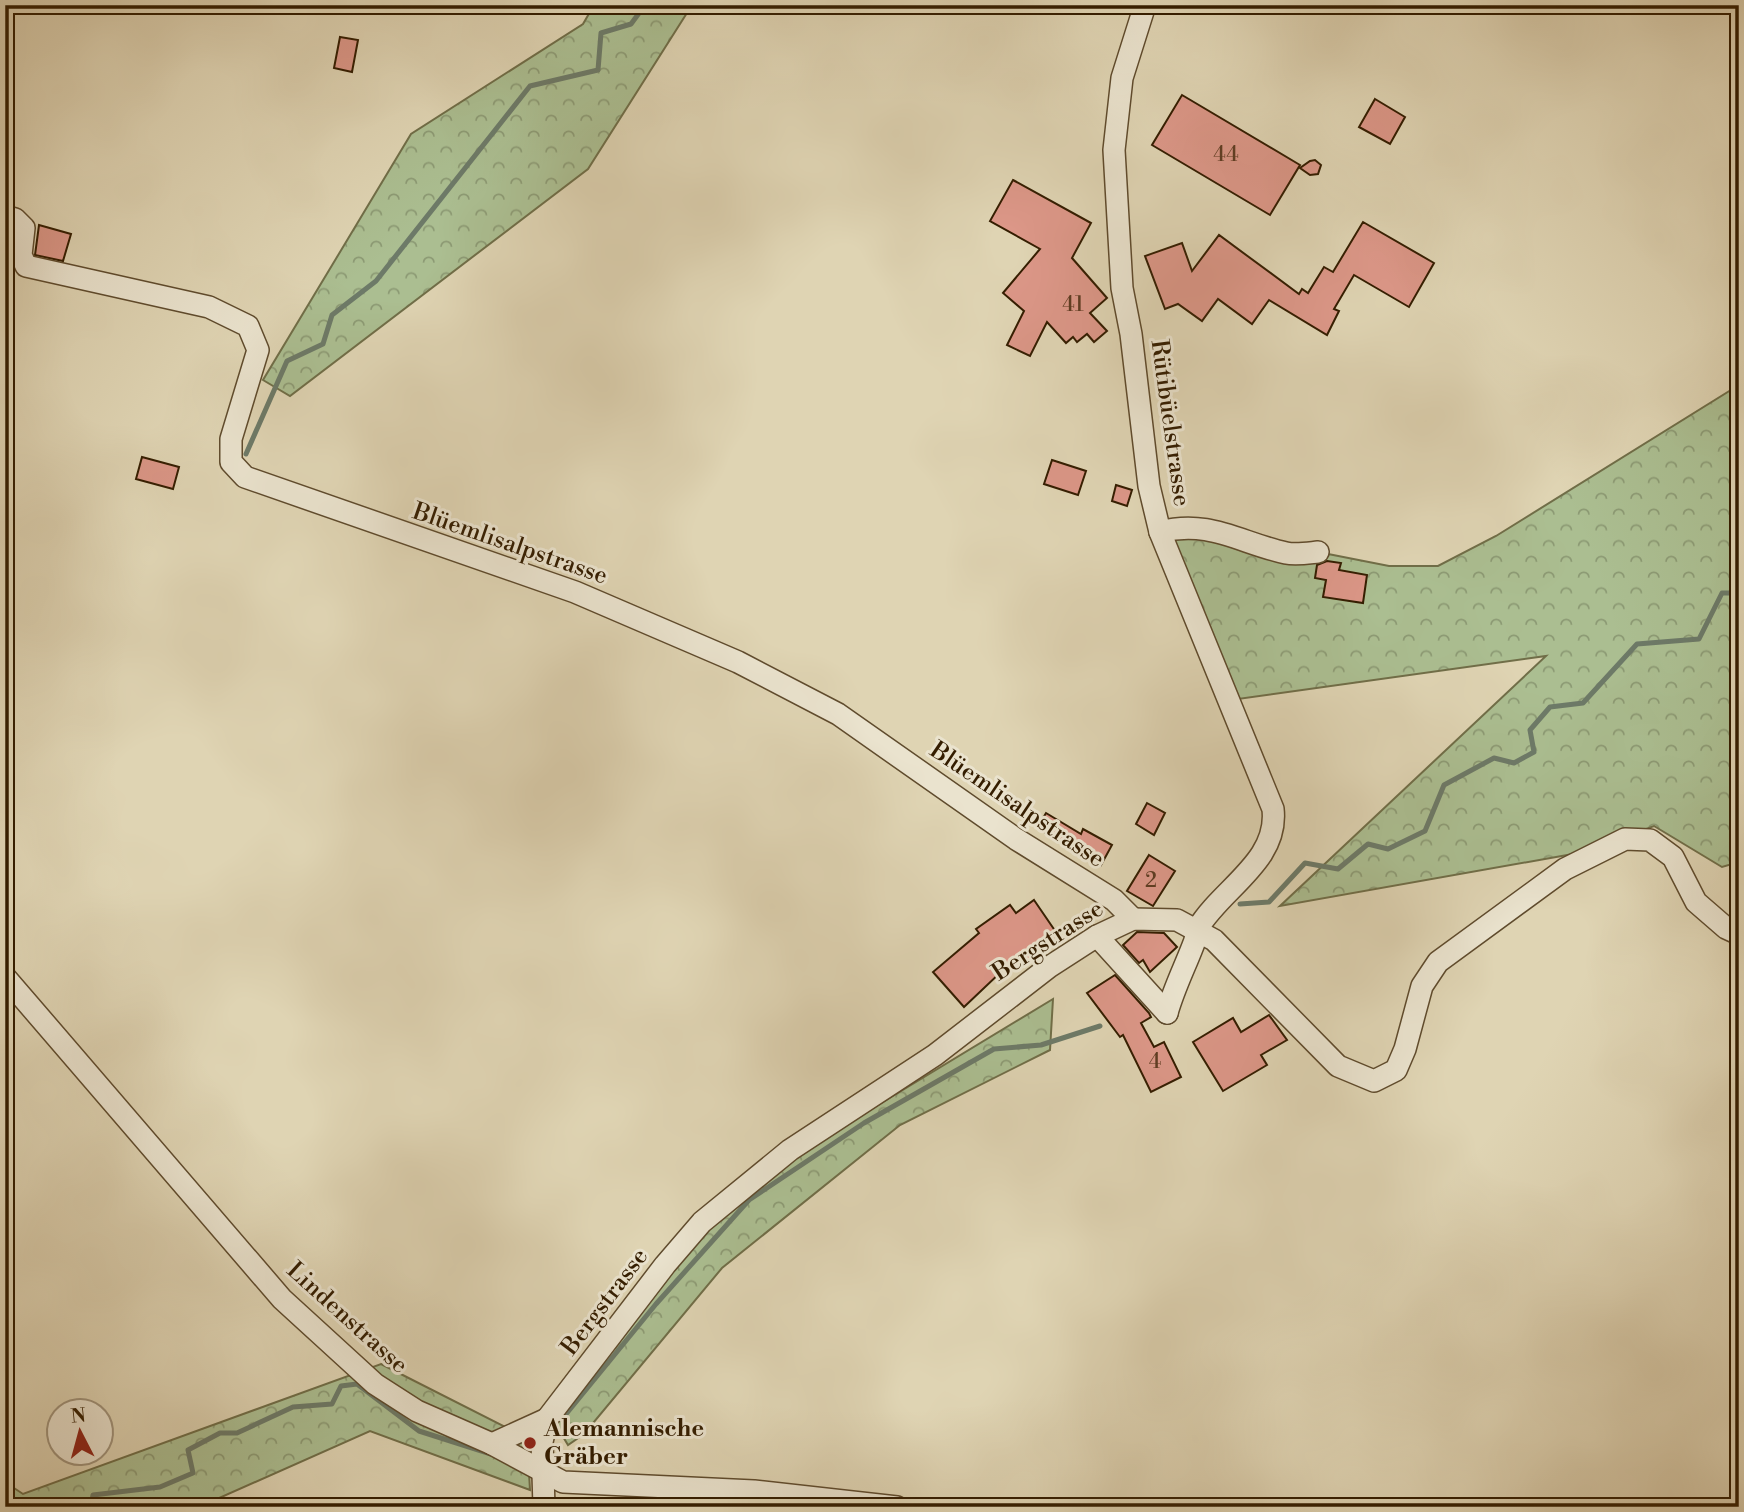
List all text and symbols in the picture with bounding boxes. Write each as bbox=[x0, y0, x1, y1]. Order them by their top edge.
house number: 44 bbox=[1213, 142, 1239, 168]
house number: 41 bbox=[1062, 292, 1084, 318]
street label: Rütibüelstrasse bbox=[1143, 338, 1197, 508]
street label: Blüemlisalpstrasse bbox=[408, 496, 611, 591]
street label: Blüemlisalpstrasse bbox=[923, 735, 1110, 875]
house number: 2 bbox=[1145, 868, 1157, 894]
street label: Bergstrasse bbox=[986, 894, 1109, 989]
house number: 4 bbox=[1149, 1049, 1161, 1075]
street label: Bergstrasse bbox=[554, 1243, 655, 1362]
street label: Lindenstrasse bbox=[280, 1256, 414, 1380]
north arrow bbox=[46, 1396, 116, 1466]
text: N bbox=[70, 1403, 87, 1429]
place label: Alemannische Gräber bbox=[543, 1414, 704, 1472]
marker: Alemannische Gräber bbox=[522, 1435, 538, 1451]

